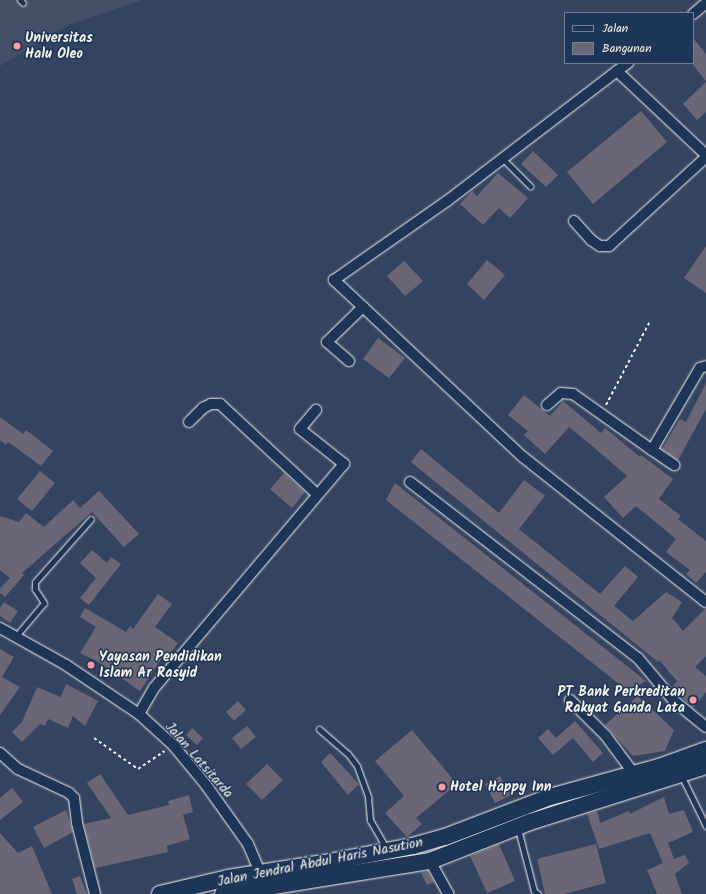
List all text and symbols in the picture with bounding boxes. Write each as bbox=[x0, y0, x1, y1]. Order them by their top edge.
legend bbox=[564, 12, 694, 64]
text: Jalan bbox=[602, 19, 628, 38]
place label: Universitas Halu Oleo bbox=[25, 30, 93, 62]
text: Bangunan bbox=[602, 39, 652, 58]
marker: Universitas Halu Oleo bbox=[12, 41, 22, 51]
place label: Yayasan Pendidikan Islam Ar Rasyid bbox=[99, 649, 222, 682]
marker: Yayasan Pendidikan Islam Ar Rasyid bbox=[86, 660, 96, 670]
place label: PT Bank Perkreditan Rakyat Ganda Lata bbox=[558, 684, 685, 716]
marker: PT Bank Perkreditan Rakyat Ganda Lata bbox=[688, 695, 698, 705]
street label: Jalan Latsitarda bbox=[161, 719, 237, 801]
place label: Hotel Happy Inn bbox=[450, 779, 552, 795]
marker: Hotel Happy Inn bbox=[437, 782, 447, 792]
street label: Jalan Jendral Abdul Haris Nasution bbox=[216, 834, 424, 890]

